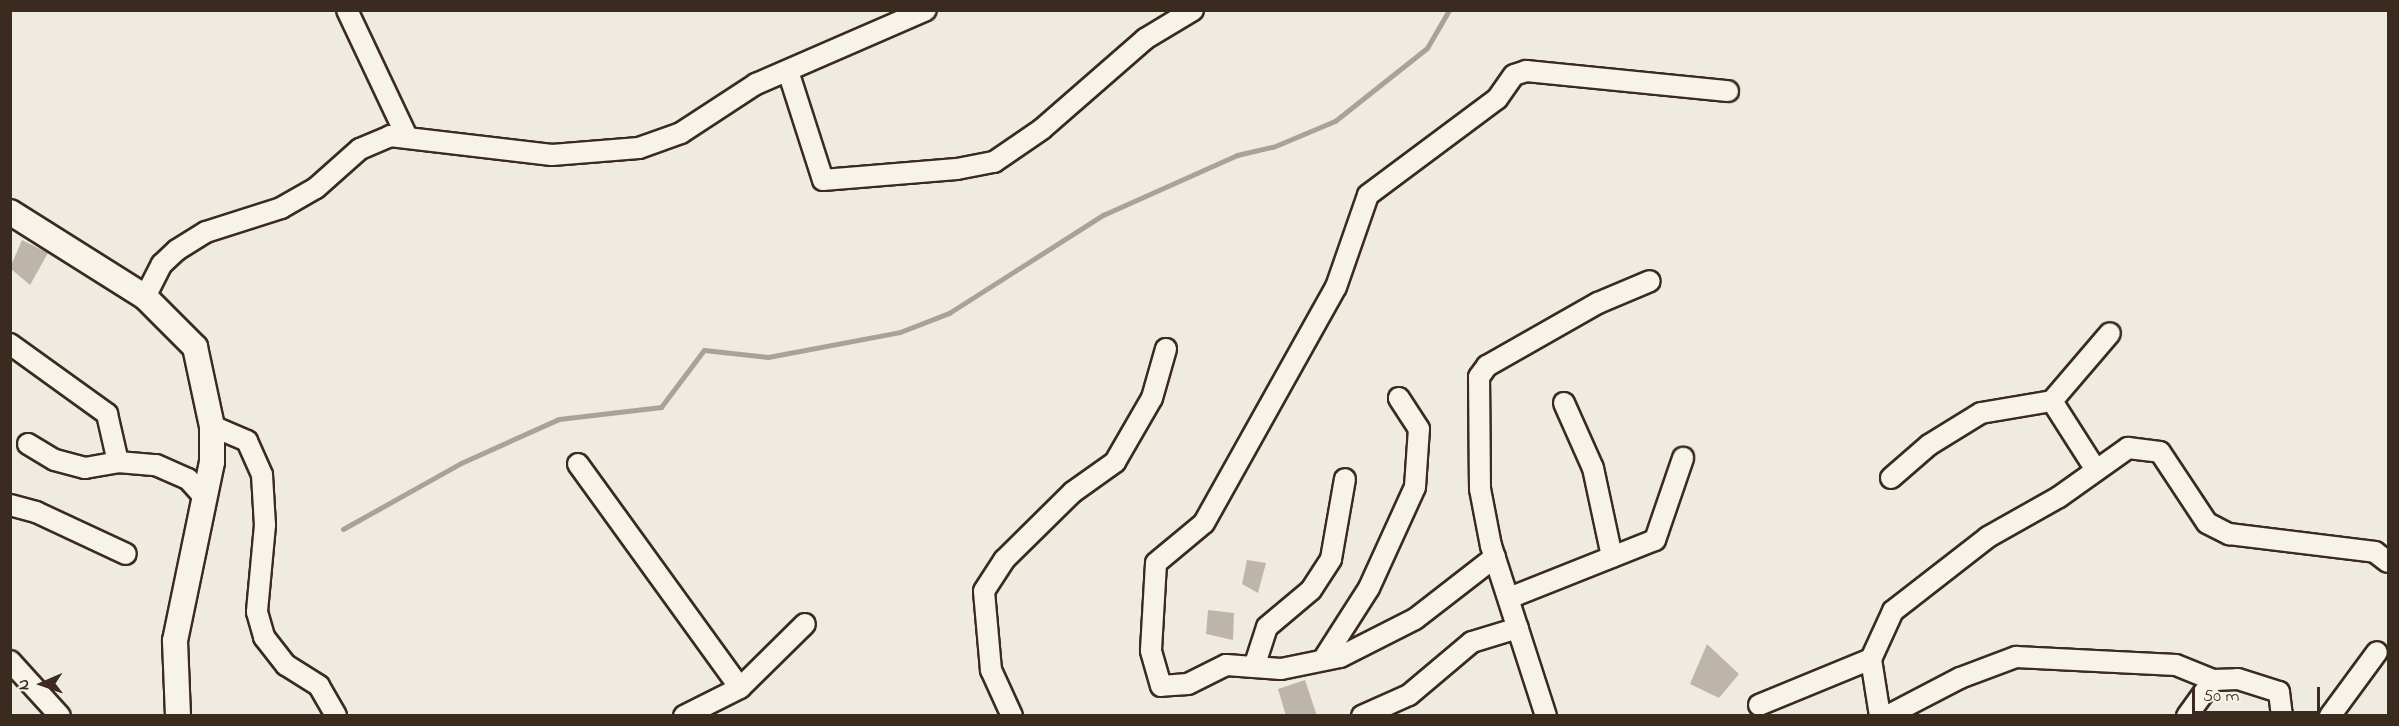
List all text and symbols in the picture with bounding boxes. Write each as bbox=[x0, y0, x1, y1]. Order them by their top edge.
north arrow bbox=[12, 654, 72, 714]
scale bar bbox=[2195, 675, 2322, 713]
text: N bbox=[12, 679, 36, 690]
text: 50 m bbox=[2203, 684, 2240, 710]

